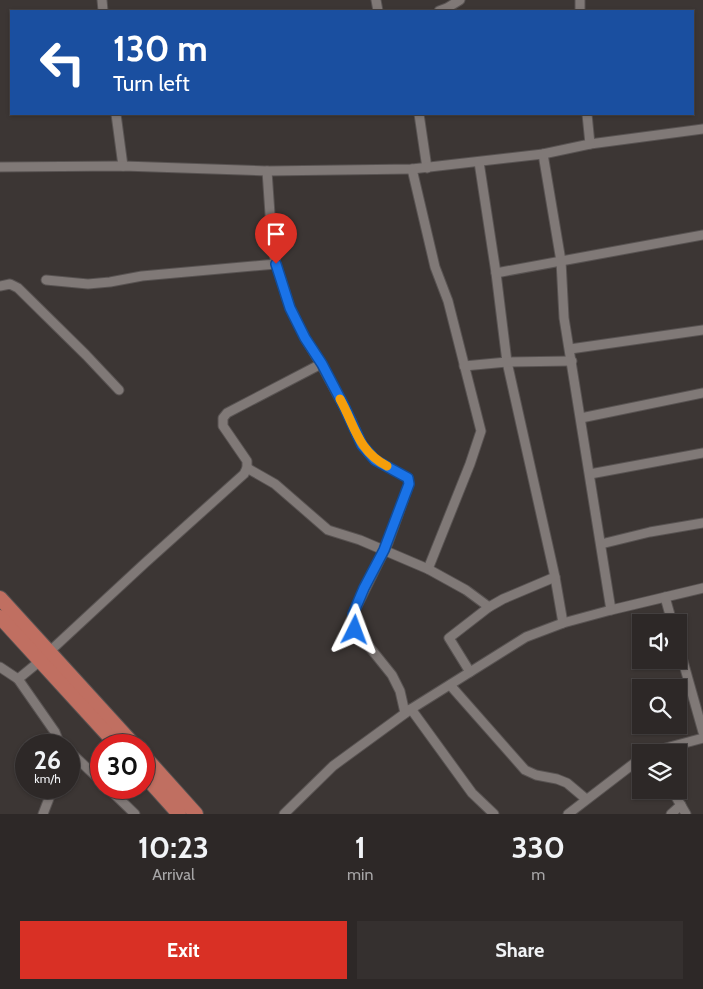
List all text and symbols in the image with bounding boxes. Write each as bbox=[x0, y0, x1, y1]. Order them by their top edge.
text: 130 m bbox=[113, 27, 208, 70]
icon: left bbox=[30, 30, 95, 95]
text: Turn left bbox=[113, 70, 190, 97]
pin bbox=[255, 213, 297, 264]
icon: arrive bbox=[262, 220, 290, 248]
position arrow bbox=[328, 603, 380, 655]
map controls bbox=[632, 614, 687, 799]
button: sound bbox=[632, 614, 687, 669]
button: search bbox=[632, 679, 687, 734]
speed limit sign: 30 bbox=[90, 734, 155, 799]
button: layers bbox=[632, 744, 687, 799]
text: 26 bbox=[34, 745, 61, 775]
text: km/h bbox=[34, 771, 61, 786]
text: 10:23 bbox=[138, 829, 209, 866]
text: 1 bbox=[355, 829, 366, 866]
text: 330 bbox=[511, 829, 565, 866]
text: Arrival bbox=[152, 865, 195, 884]
text: min bbox=[347, 865, 373, 884]
text: m bbox=[531, 865, 545, 884]
button: Exit bbox=[20, 921, 347, 979]
button: Share bbox=[357, 921, 683, 979]

